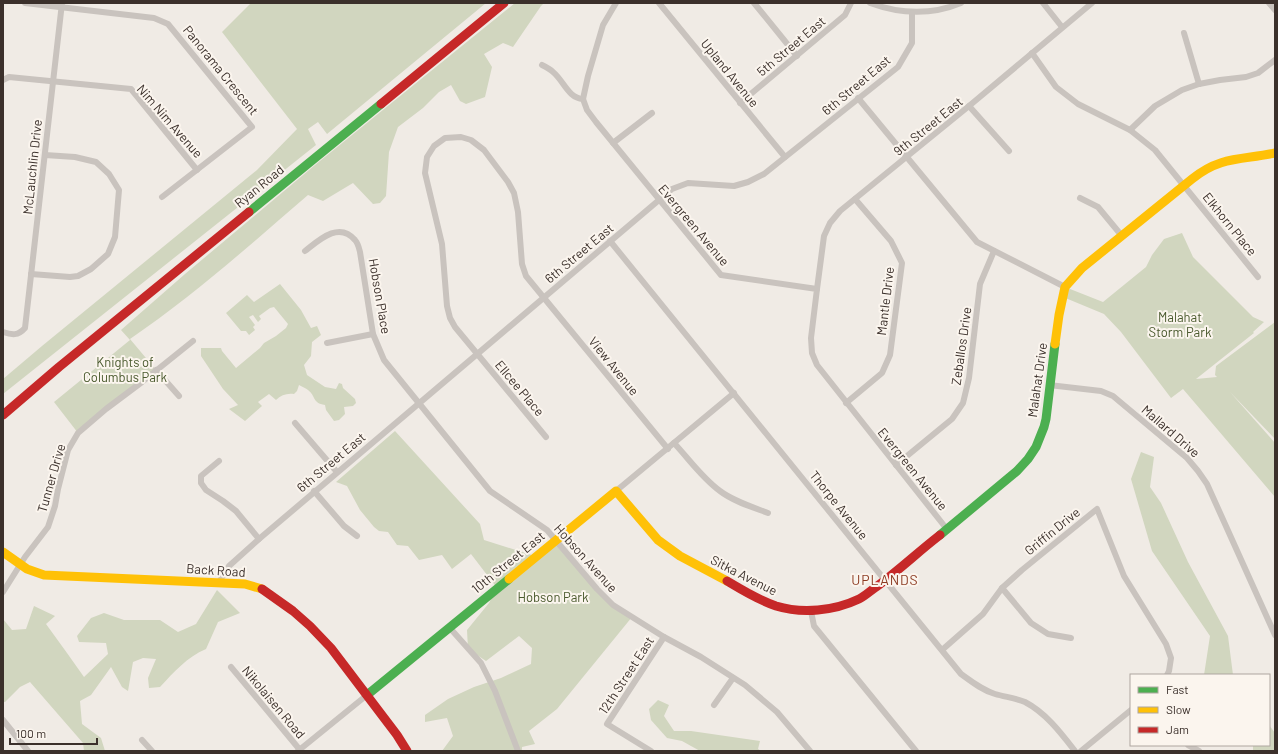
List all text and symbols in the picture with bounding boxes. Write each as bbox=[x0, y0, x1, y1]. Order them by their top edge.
street label: 5th Street East bbox=[753, 13, 829, 79]
street label: Panorama Crescent bbox=[180, 22, 262, 118]
street label: Upland Avenue bbox=[698, 36, 762, 110]
street label: 6th Street East bbox=[818, 52, 894, 118]
street label: Nim Nim Avenue bbox=[134, 81, 206, 161]
street label: 9th Street East bbox=[890, 93, 966, 159]
street label: McLauchlin Drive bbox=[19, 119, 45, 215]
street label: Ryan Road bbox=[231, 161, 287, 211]
street label: Evergreen Avenue bbox=[655, 181, 733, 269]
street label: Elkhorn Place bbox=[1200, 189, 1260, 259]
street label: 6th Street East bbox=[541, 220, 617, 286]
street label: Hobson Place bbox=[365, 257, 395, 335]
street label: Mantle Drive bbox=[873, 266, 897, 336]
street label: Zeballos Drive bbox=[948, 306, 974, 386]
park label: Malahat Storm Park bbox=[1149, 309, 1212, 340]
street label: View Avenue bbox=[585, 333, 643, 399]
street label: Malahat Drive bbox=[1024, 341, 1050, 418]
park label: Knights of Columbus Park bbox=[83, 354, 168, 385]
street label: Ellcee Place bbox=[492, 357, 548, 419]
street label: Mallard Drive bbox=[1139, 401, 1203, 461]
street label: Evergreen Avenue bbox=[875, 424, 951, 514]
street label: 6th Street East bbox=[293, 429, 369, 495]
street label: Tunner Drive bbox=[34, 442, 68, 514]
street label: Thorpe Avenue bbox=[806, 467, 872, 543]
street label: Griffin Drive bbox=[1021, 504, 1083, 558]
street label: Hobson Avenue bbox=[551, 520, 621, 596]
street label: 10th Street East bbox=[468, 528, 548, 596]
street label: Sitka Avenue bbox=[708, 551, 780, 599]
street label: Back Road bbox=[186, 560, 246, 580]
district label: UPLANDS bbox=[851, 571, 919, 588]
park label: Hobson Park bbox=[517, 589, 589, 605]
street label: 12th Street East bbox=[595, 633, 657, 717]
street label: Nikolaisen Road bbox=[239, 662, 309, 742]
legend bbox=[1130, 674, 1270, 746]
text: Fast bbox=[1166, 682, 1189, 696]
text: Slow bbox=[1166, 702, 1191, 716]
scale bar bbox=[10, 720, 97, 746]
text: Jam bbox=[1166, 722, 1189, 736]
text: 100 m bbox=[16, 726, 46, 740]

